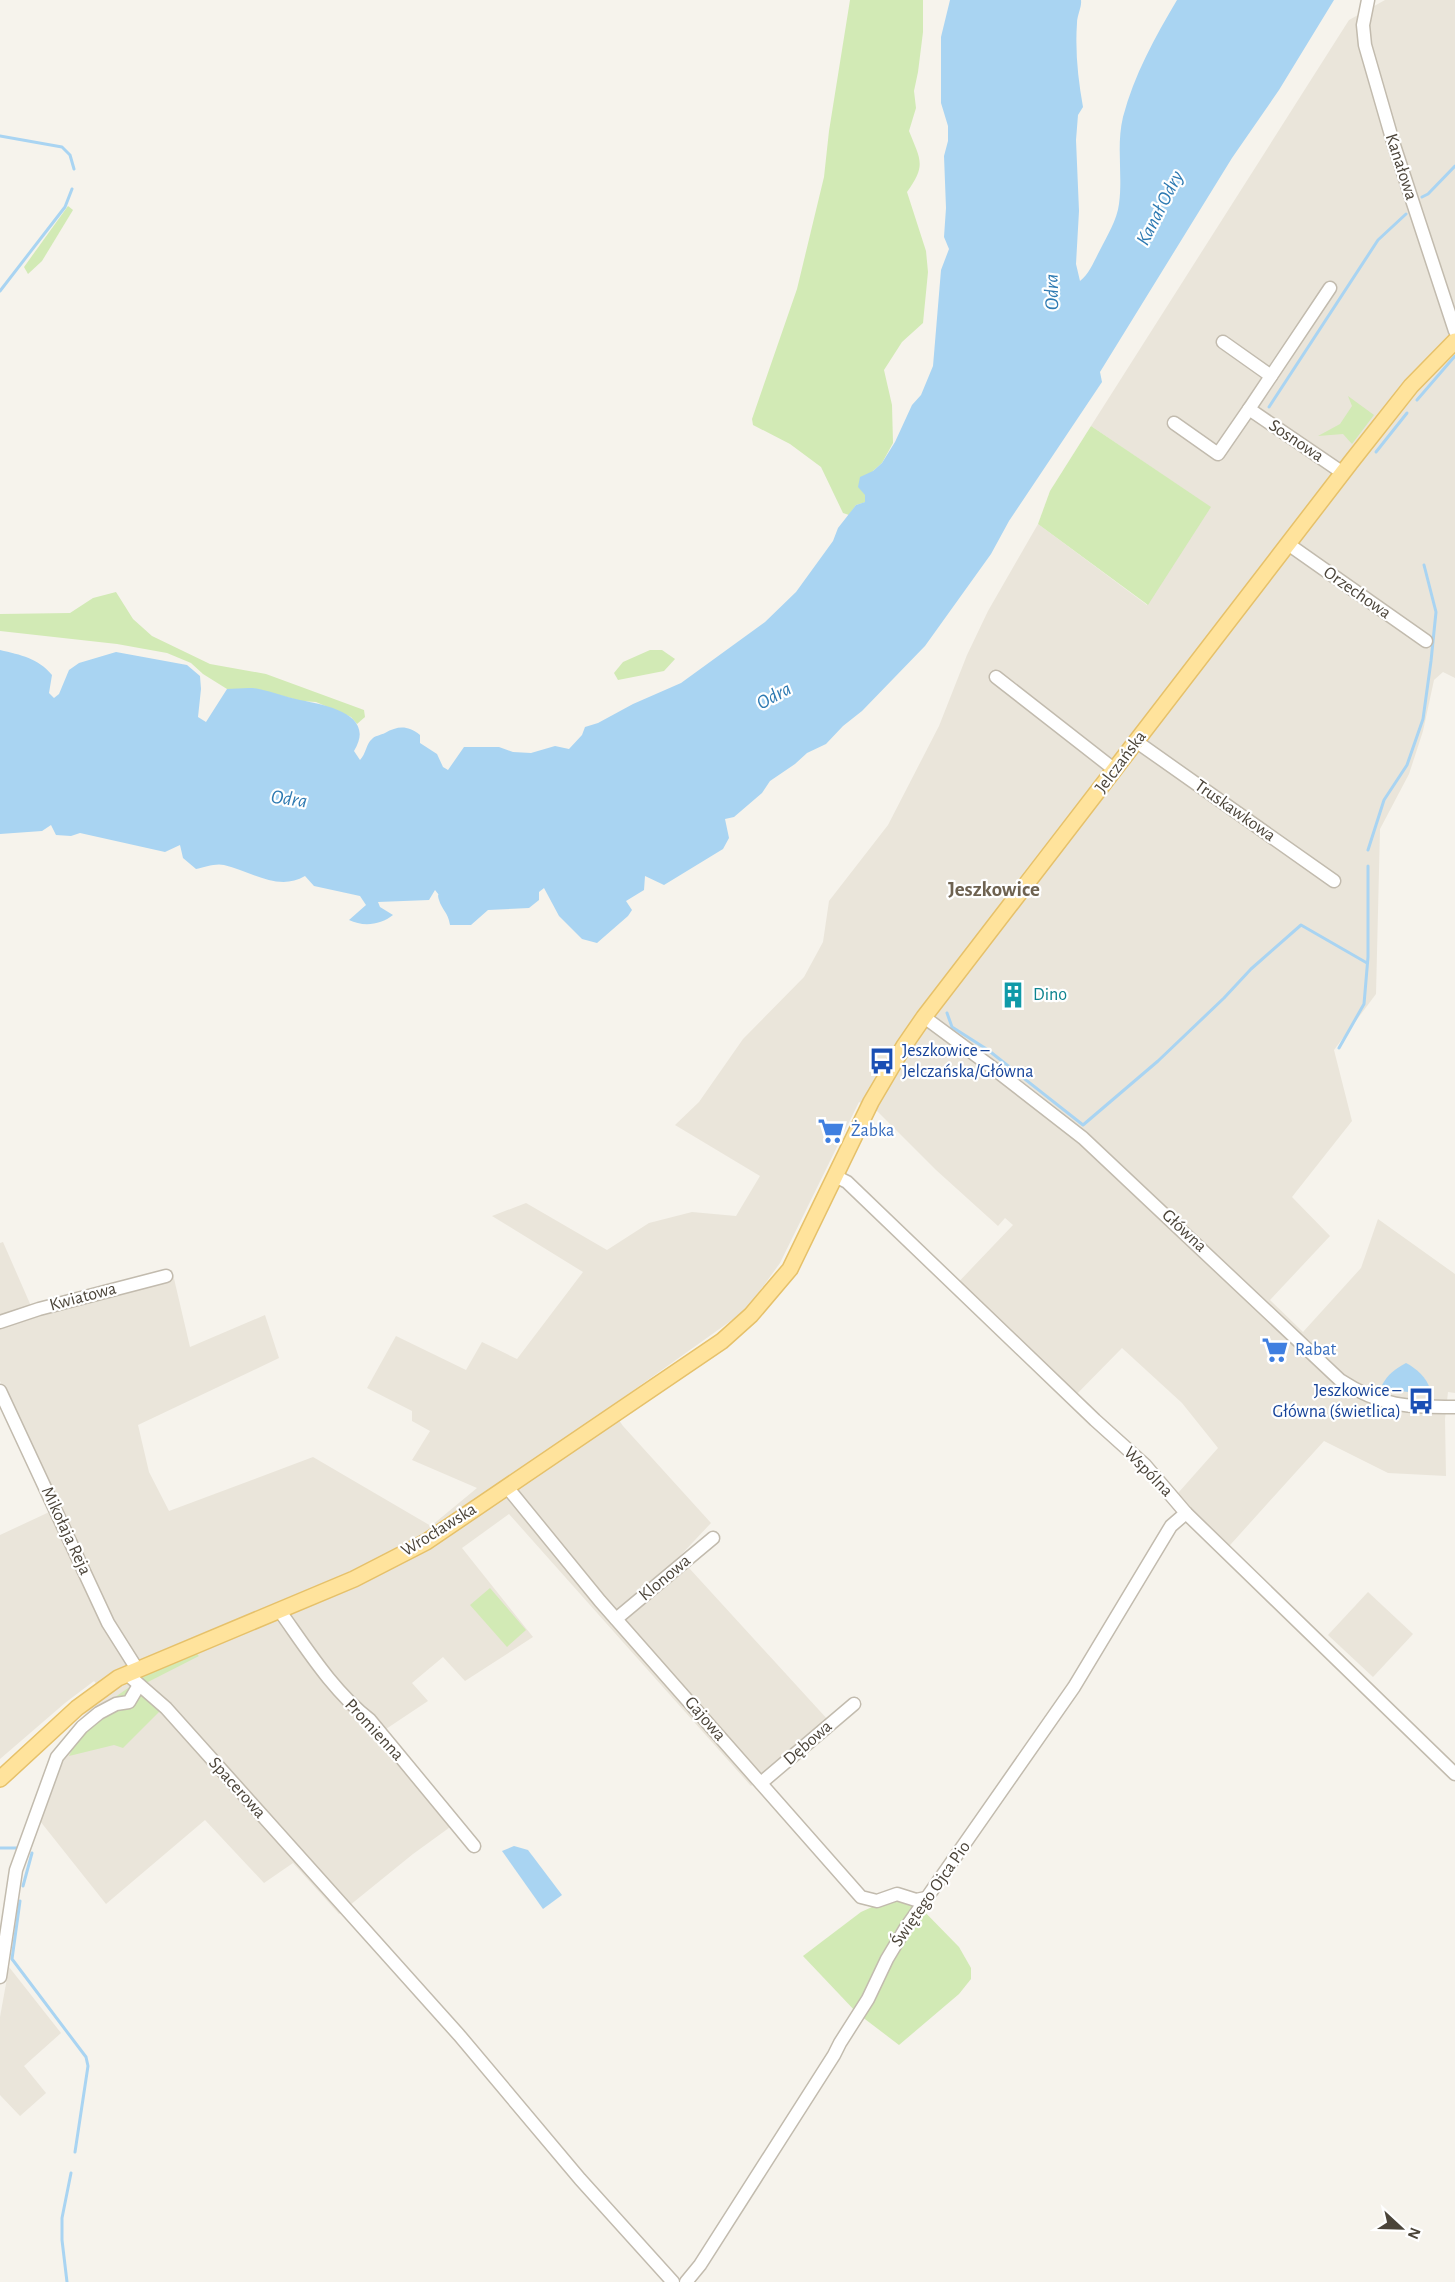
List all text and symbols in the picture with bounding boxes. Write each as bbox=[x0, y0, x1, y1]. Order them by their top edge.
street label: Kanałowa bbox=[1382, 131, 1420, 203]
water label: Kanał Odry bbox=[1133, 167, 1188, 248]
water label: Odra bbox=[1042, 274, 1062, 310]
street label: Sosnowa bbox=[1265, 416, 1327, 466]
street label: Orzechowa bbox=[1320, 563, 1394, 623]
water label: Odra bbox=[753, 678, 795, 714]
street label: Jelczańska bbox=[1092, 728, 1150, 796]
street label: Truskawkowa bbox=[1191, 777, 1279, 845]
water label: Odra bbox=[270, 787, 308, 811]
district label: Jeszkowice bbox=[948, 879, 1040, 900]
building icon: Dino bbox=[998, 980, 1028, 1010]
place label: Dino bbox=[1033, 986, 1067, 1004]
place label: Jeszkowice – Jelczańska/Główna bbox=[902, 1042, 1034, 1081]
bus stop icon: Jeszkowice – Jelczańska/Główna bbox=[867, 1046, 897, 1076]
supermarket icon: Żabka bbox=[816, 1116, 846, 1146]
place label: Żabka bbox=[851, 1120, 894, 1140]
street label: Główna bbox=[1158, 1206, 1210, 1256]
street label: Kwiatowa bbox=[48, 1279, 118, 1315]
supermarket icon: Rabat bbox=[1260, 1335, 1290, 1365]
place label: Rabat bbox=[1295, 1341, 1337, 1359]
place label: Jeszkowice – Główna (świetlica) bbox=[1272, 1382, 1401, 1421]
bus stop icon: Jeszkowice – Główna (świetlica) bbox=[1406, 1386, 1436, 1416]
street label: Wspólna bbox=[1120, 1443, 1176, 1501]
street label: Mikołaja Reja bbox=[38, 1484, 94, 1578]
street label: Wrocławska bbox=[398, 1500, 480, 1560]
street label: Klonowa bbox=[636, 1552, 694, 1604]
street label: Gajowa bbox=[681, 1693, 729, 1745]
street label: Promienna bbox=[341, 1696, 407, 1764]
street label: Dębowa bbox=[780, 1717, 836, 1769]
street label: Spacerowa bbox=[205, 1754, 269, 1822]
street label: Świętego Ojca Pio bbox=[885, 1836, 974, 1950]
north arrow bbox=[1371, 2198, 1431, 2258]
text: N bbox=[1404, 2225, 1423, 2241]

